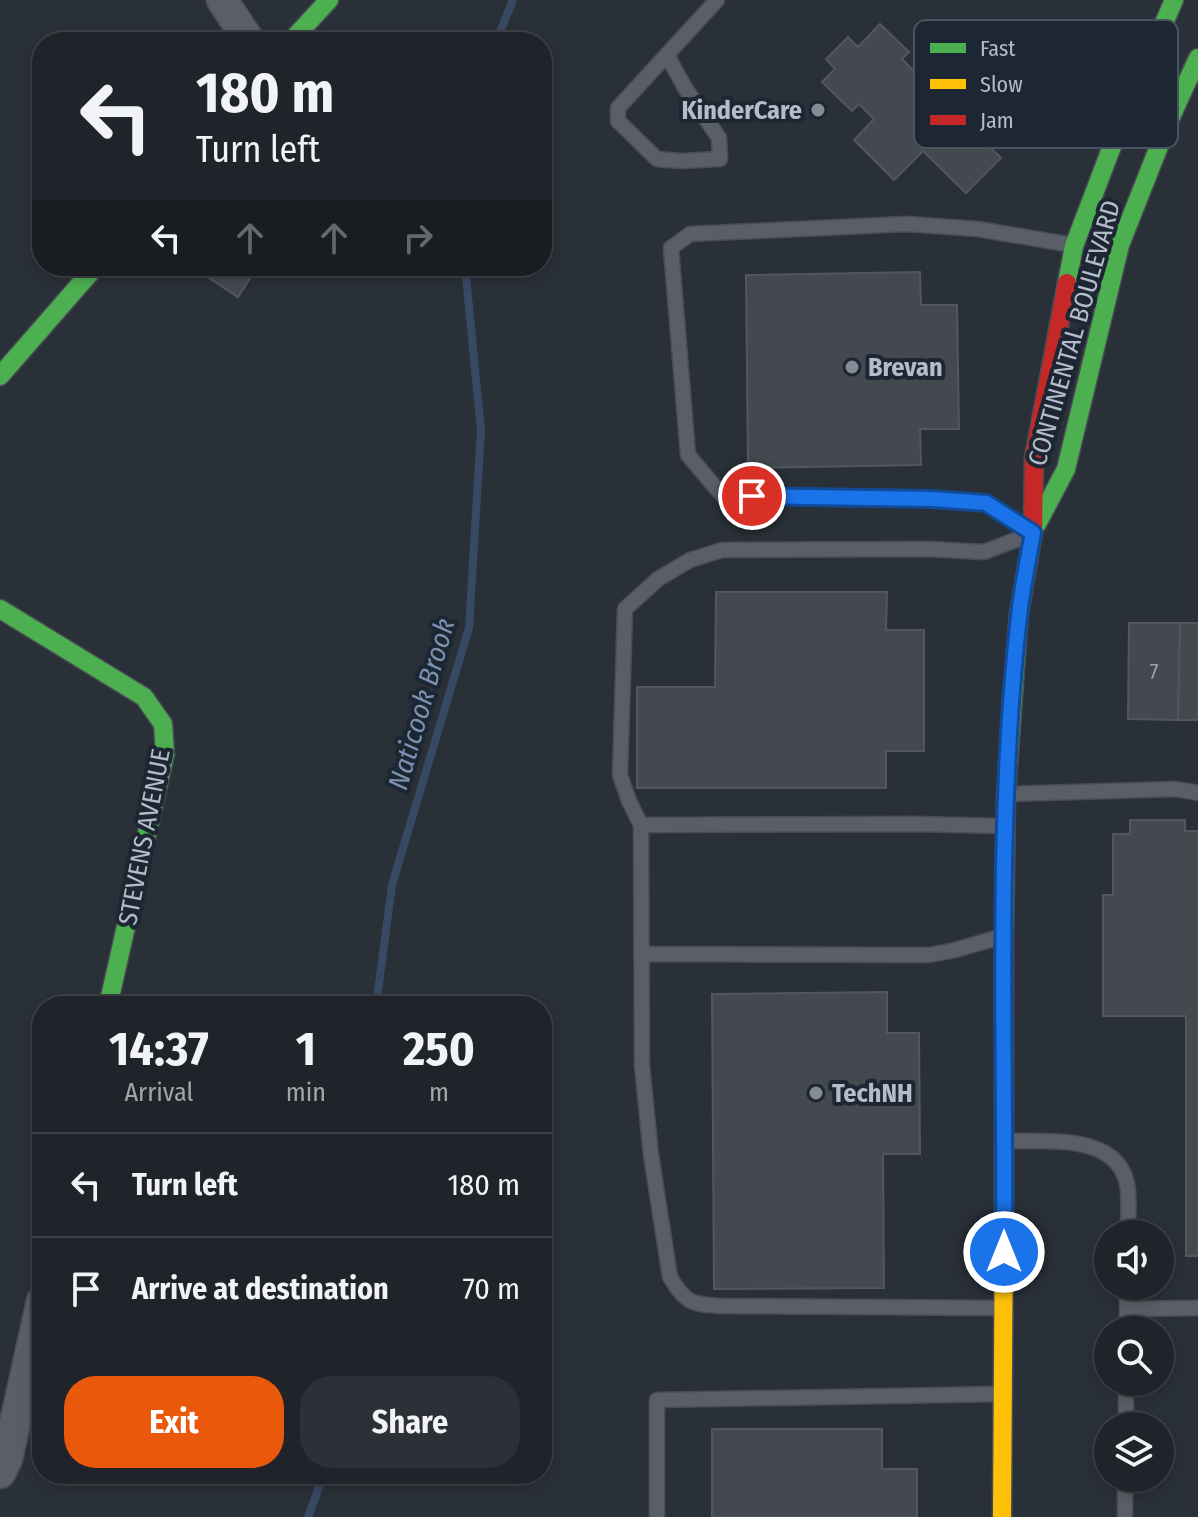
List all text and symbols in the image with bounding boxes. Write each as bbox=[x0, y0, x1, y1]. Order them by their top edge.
legend bbox=[914, 20, 1178, 148]
text: Fast bbox=[980, 35, 1016, 62]
text: 180 m bbox=[196, 60, 334, 127]
icon: left bbox=[64, 64, 168, 168]
text: Slow bbox=[980, 71, 1023, 98]
place label: KinderCare bbox=[681, 95, 802, 126]
marker: KinderCare bbox=[809, 101, 827, 119]
text: Jam bbox=[980, 107, 1014, 134]
text: Turn left bbox=[196, 128, 320, 172]
street label: CONTINENTAL BOULEVARD bbox=[1022, 197, 1127, 470]
icon: left bbox=[144, 216, 188, 260]
icon: ahead bbox=[228, 216, 272, 260]
icon: ahead bbox=[312, 216, 356, 260]
icon: right bbox=[396, 216, 440, 260]
place label: Brevan bbox=[868, 352, 943, 383]
marker: Brevan bbox=[843, 358, 861, 376]
pin bbox=[718, 462, 786, 530]
icon: arrive bbox=[730, 474, 774, 518]
water label: Naticook Brook bbox=[381, 615, 462, 793]
house number: 7 bbox=[1150, 658, 1159, 685]
street label: STEVENS AVENUE bbox=[112, 746, 177, 928]
text: 14:37 bbox=[109, 1020, 209, 1078]
text: 1 bbox=[296, 1020, 316, 1078]
text: 250 bbox=[403, 1020, 475, 1078]
text: Arrival bbox=[124, 1077, 193, 1108]
text: min bbox=[286, 1077, 326, 1108]
text: m bbox=[429, 1077, 449, 1108]
place label: TechNH bbox=[832, 1078, 913, 1109]
marker: TechNH bbox=[807, 1084, 825, 1102]
icon: left bbox=[64, 1163, 108, 1207]
text: Turn left bbox=[132, 1167, 238, 1203]
text: 180 m bbox=[448, 1167, 520, 1203]
position arrow bbox=[962, 1210, 1046, 1294]
map controls bbox=[1094, 1220, 1174, 1492]
button: sound bbox=[1094, 1220, 1174, 1300]
icon: arrive bbox=[64, 1267, 108, 1311]
text: Arrive at destination bbox=[132, 1271, 389, 1307]
text: 70 m bbox=[462, 1271, 520, 1307]
button: search bbox=[1094, 1316, 1174, 1396]
button: Exit bbox=[64, 1376, 284, 1468]
button: Share bbox=[300, 1376, 520, 1468]
button: layers bbox=[1094, 1412, 1174, 1492]

